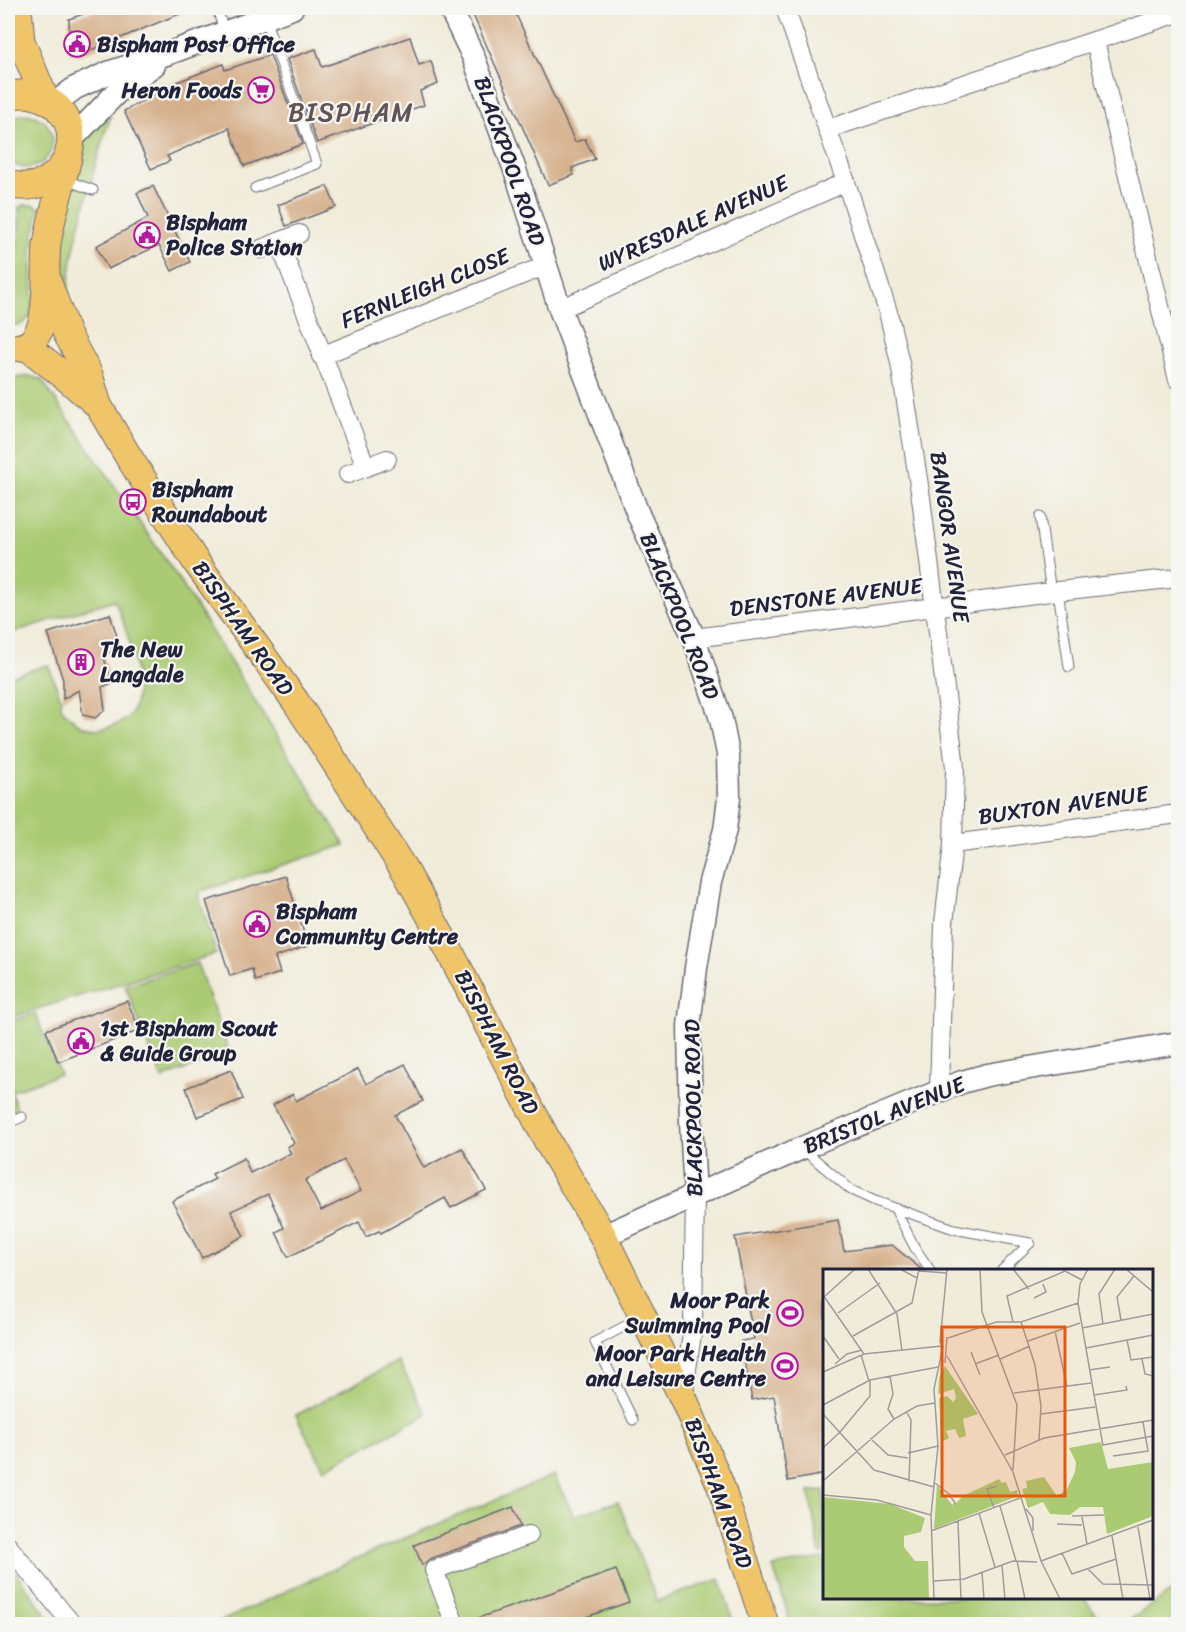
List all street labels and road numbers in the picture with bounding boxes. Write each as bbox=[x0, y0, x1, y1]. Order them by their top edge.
street label: BLACKPOOL ROAD bbox=[463, 71, 557, 251]
street label: WYRESDALE AVENUE bbox=[591, 163, 796, 283]
street label: FERNLEIGH CLOSE bbox=[335, 236, 517, 340]
street label: BANGOR AVENUE bbox=[919, 449, 982, 627]
street label: BLACKPOOL ROAD bbox=[629, 526, 731, 706]
street label: BISPHAM ROAD bbox=[182, 552, 305, 705]
street label: DENSTONE AVENUE bbox=[728, 566, 926, 628]
street label: BUXTON AVENUE bbox=[976, 774, 1152, 836]
street label: BISPHAM ROAD bbox=[444, 963, 551, 1122]
street label: BLACKPOOL ROAD bbox=[672, 1019, 714, 1197]
street label: BRISTOL AVENUE bbox=[797, 1064, 972, 1165]
street label: BISPHAM ROAD bbox=[674, 1412, 765, 1575]

